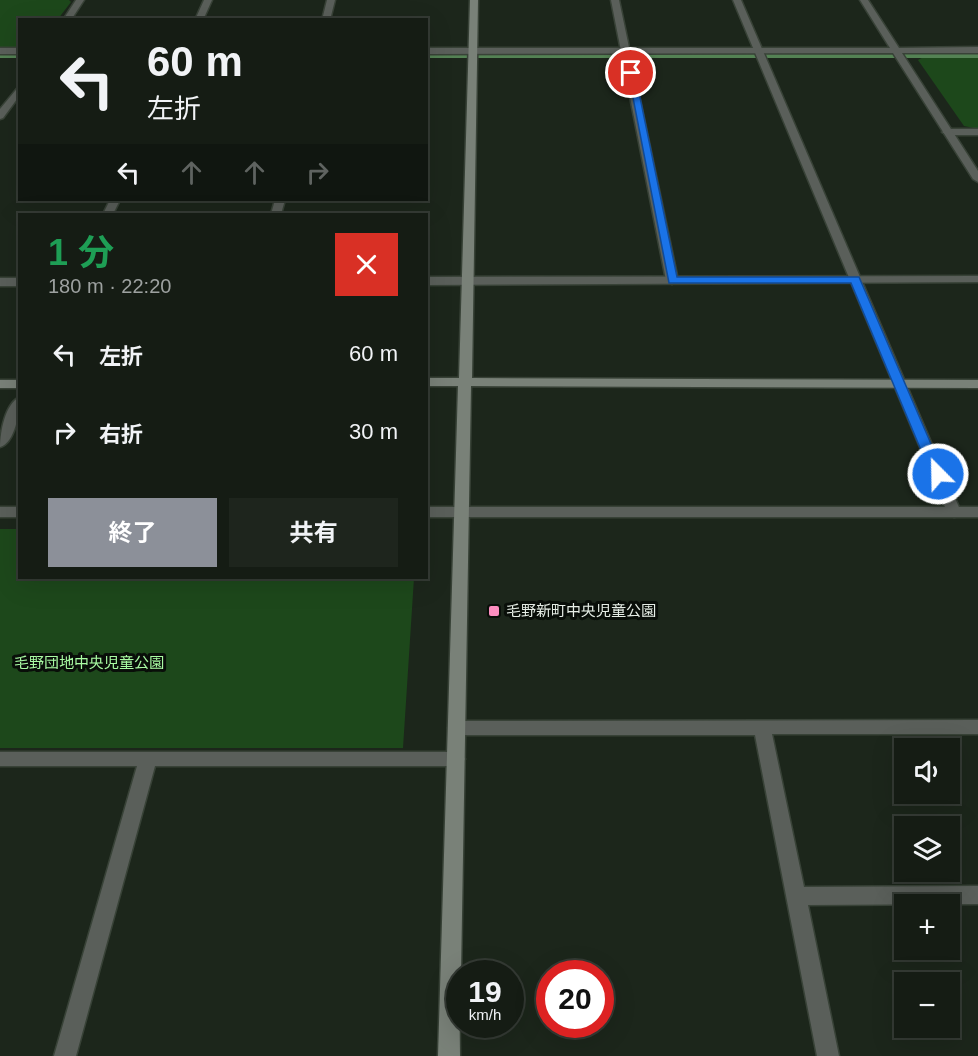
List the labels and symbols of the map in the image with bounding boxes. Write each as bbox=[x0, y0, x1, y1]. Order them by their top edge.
pin bbox=[605, 47, 656, 98]
position arrow bbox=[906, 442, 970, 506]
place label: 毛野新町中央児童公園 bbox=[506, 602, 656, 619]
marker: 毛野新町中央児童公園 bbox=[487, 604, 501, 618]
park label: 毛野団地中央児童公園 bbox=[14, 654, 164, 671]
speed limit sign: 20 bbox=[536, 960, 614, 1038]

